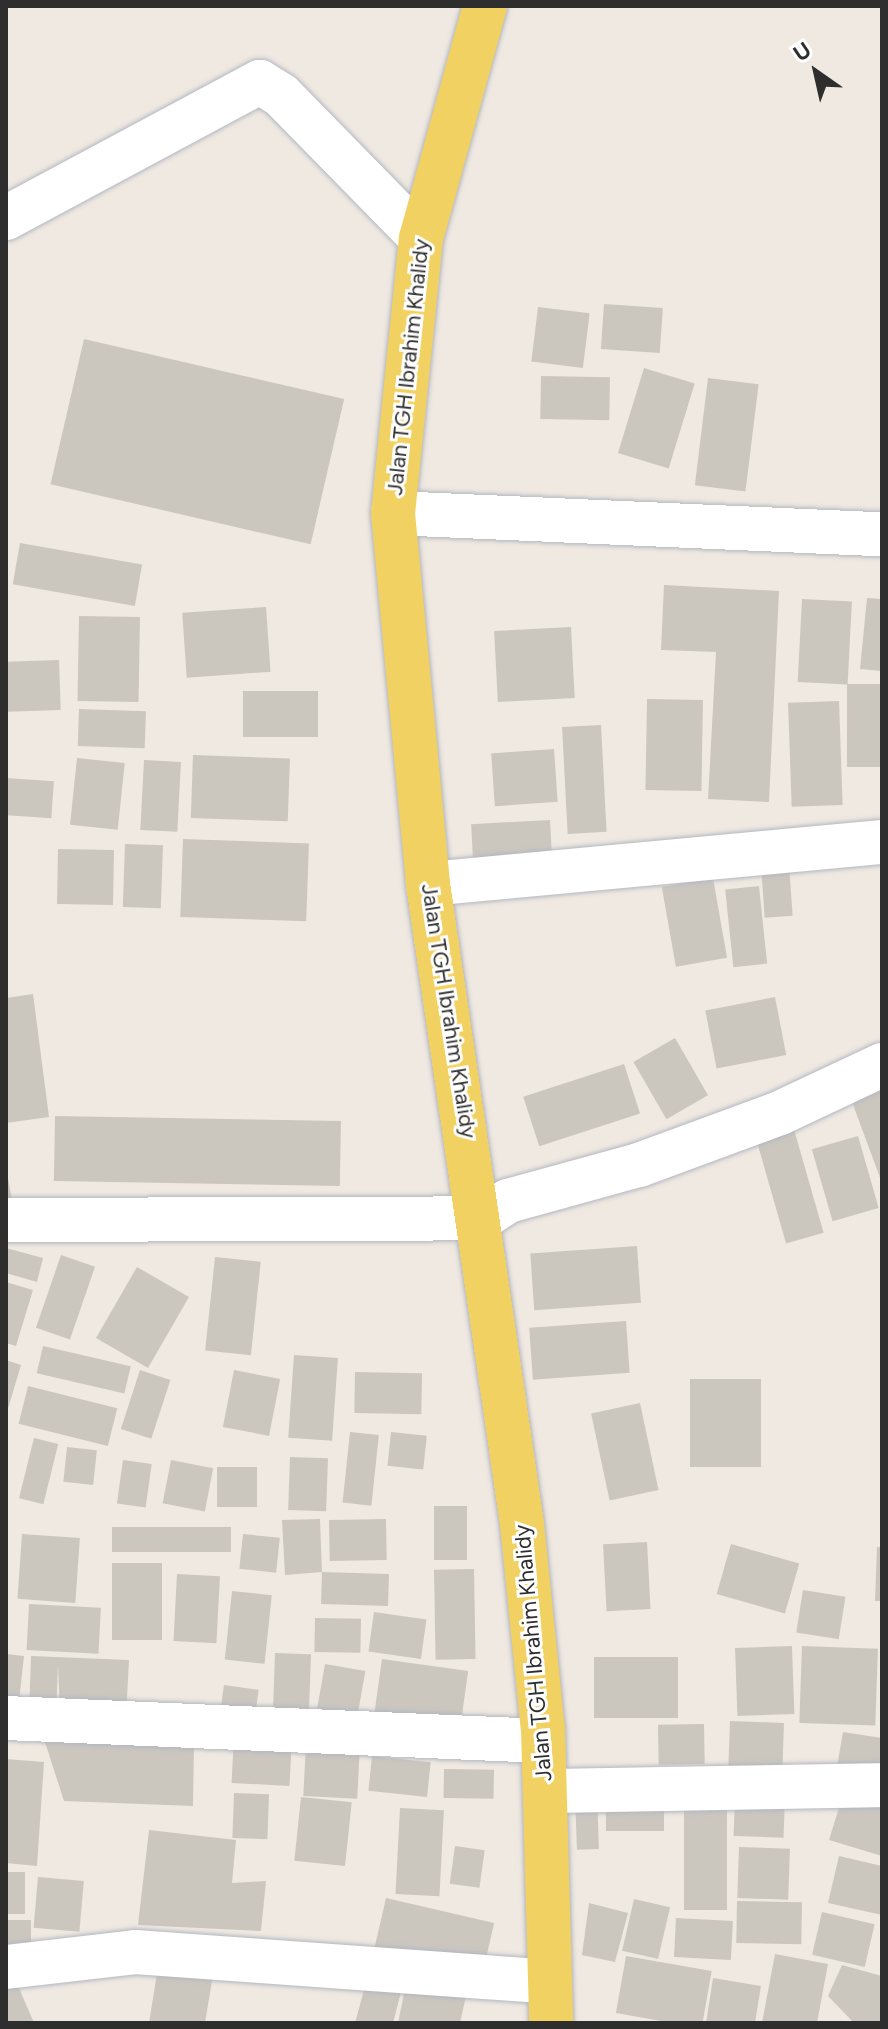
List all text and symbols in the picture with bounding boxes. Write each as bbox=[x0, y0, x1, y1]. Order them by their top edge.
north arrow bbox=[776, 32, 856, 112]
text: U bbox=[788, 36, 816, 67]
street label: Jalan TGH Ibrahim Khalidy bbox=[381, 238, 435, 496]
street label: Jalan TGH Ibrahim Khalidy bbox=[416, 882, 482, 1140]
street label: Jalan TGH Ibrahim Khalidy bbox=[509, 1524, 557, 1782]

